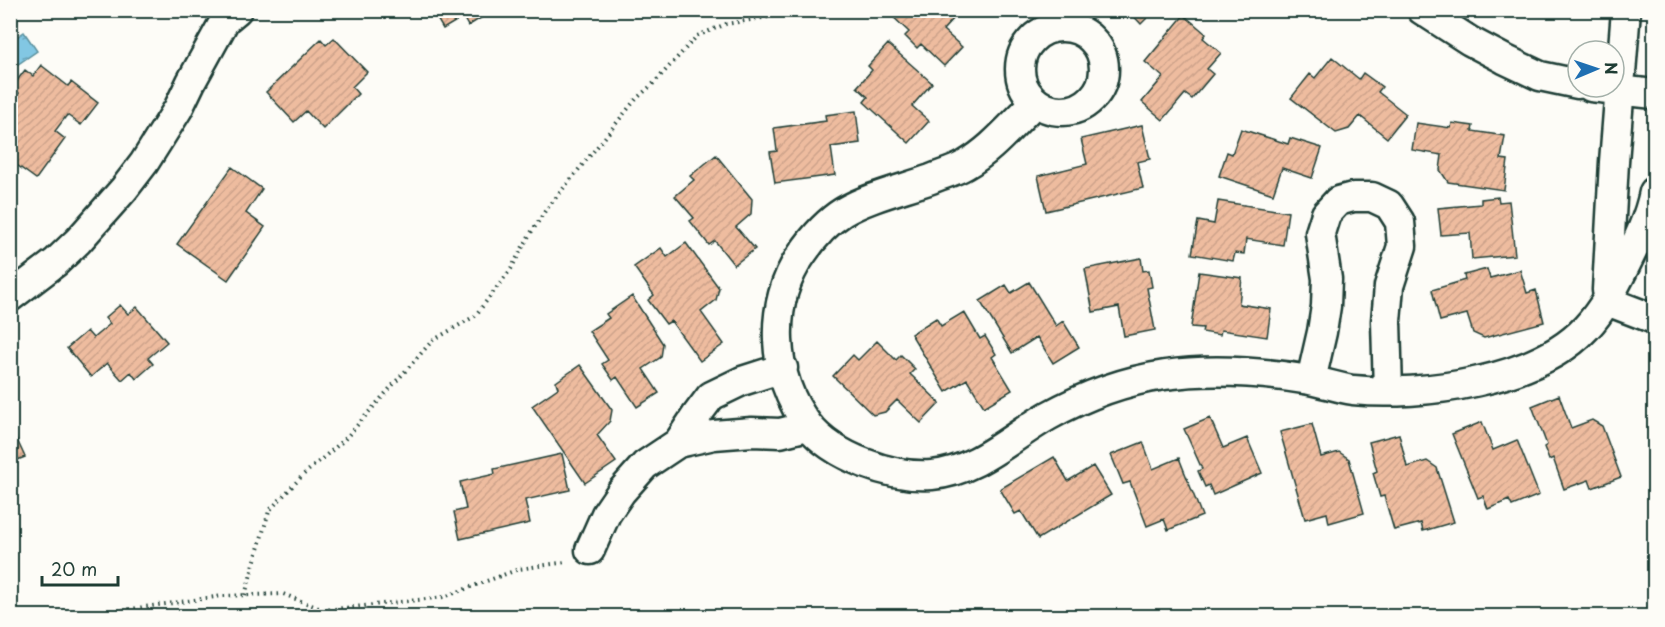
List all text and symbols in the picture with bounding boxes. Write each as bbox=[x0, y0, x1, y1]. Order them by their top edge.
north arrow bbox=[1566, 39, 1626, 99]
text: N bbox=[1600, 62, 1624, 75]
scale bar bbox=[42, 549, 118, 587]
text: 20 m bbox=[51, 555, 97, 582]

